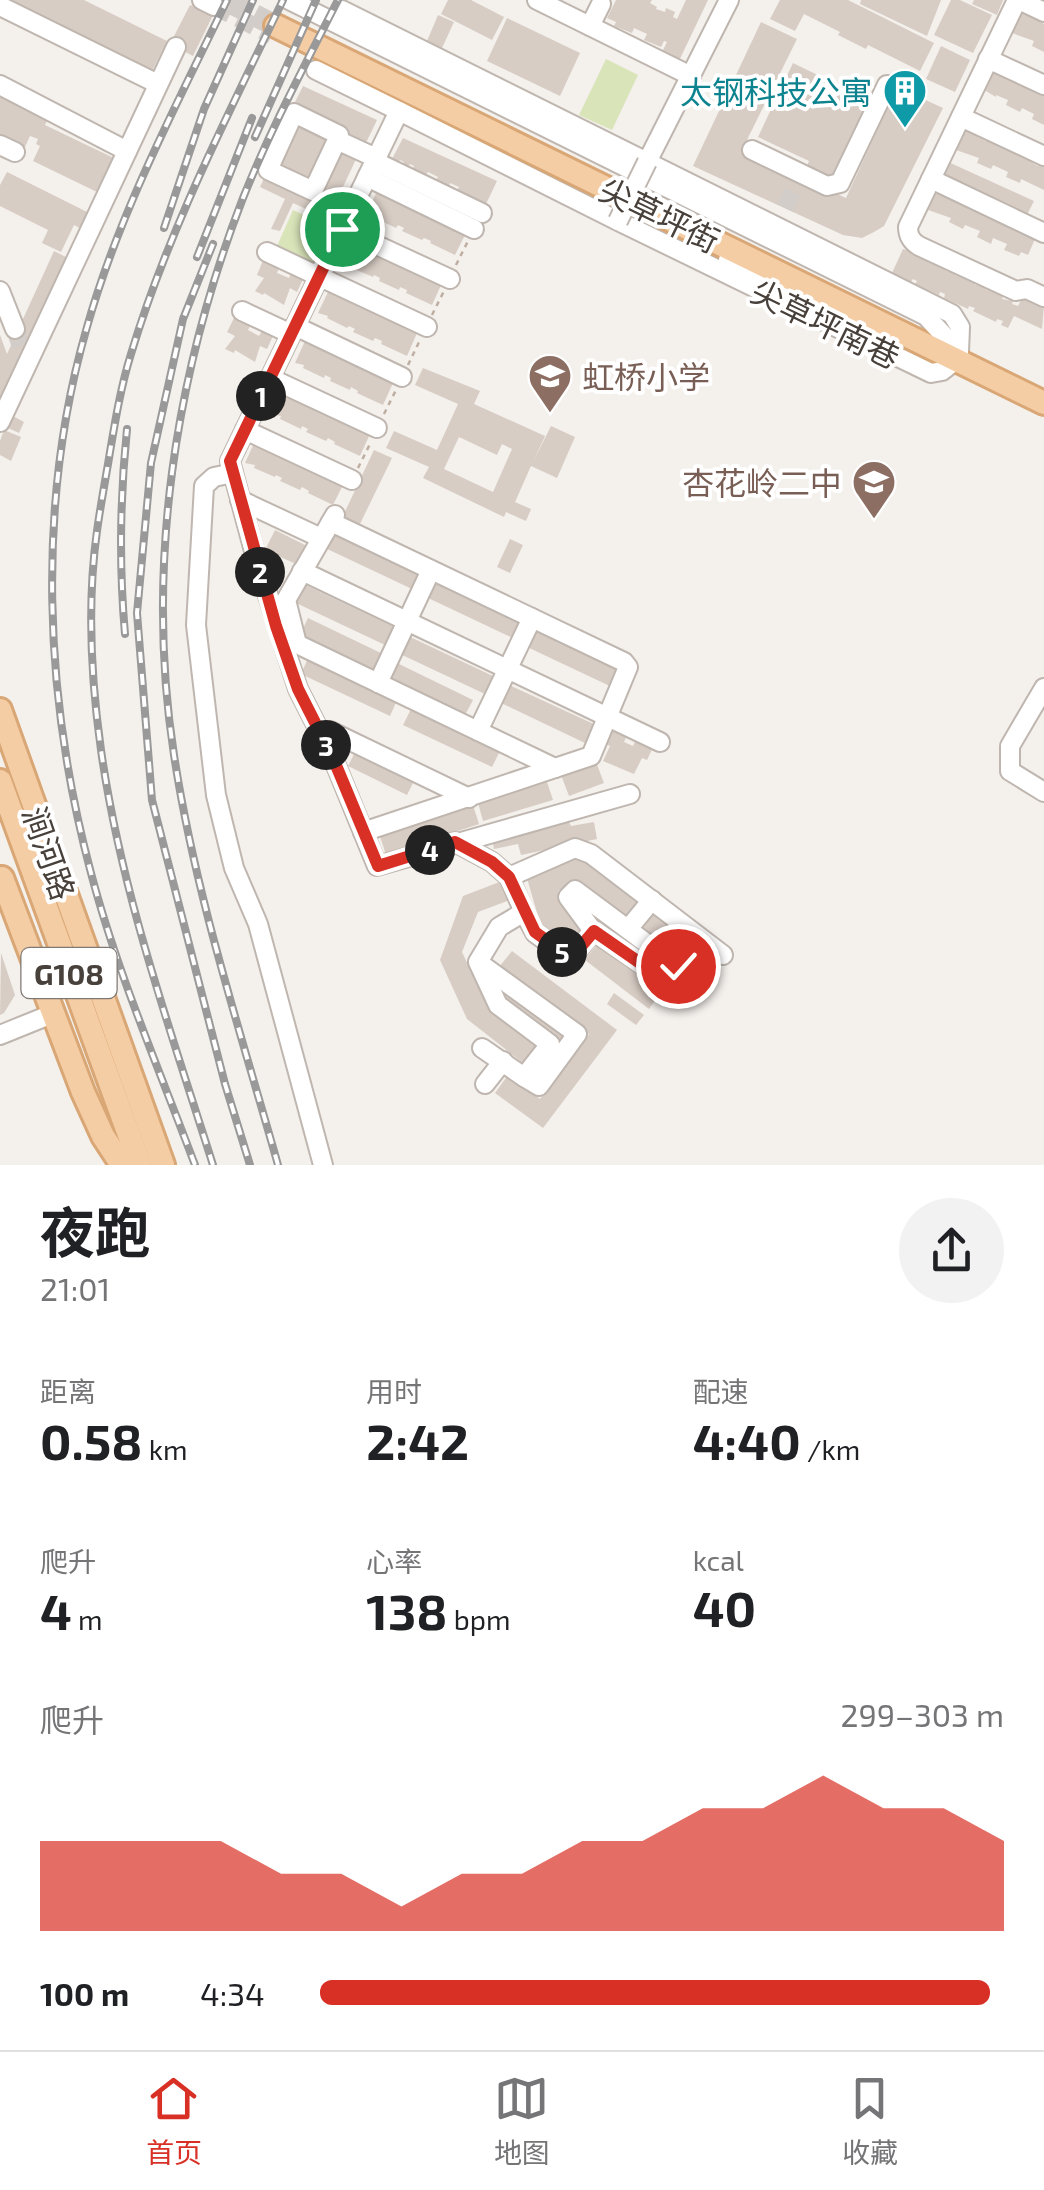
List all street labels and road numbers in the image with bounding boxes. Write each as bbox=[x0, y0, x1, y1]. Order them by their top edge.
street label: 尖草坪街 bbox=[594, 169, 726, 259]
street label: 尖草坪南巷 bbox=[746, 271, 906, 375]
street label: 涧河路 bbox=[16, 801, 84, 905]
road number: G108 bbox=[22, 948, 116, 998]

